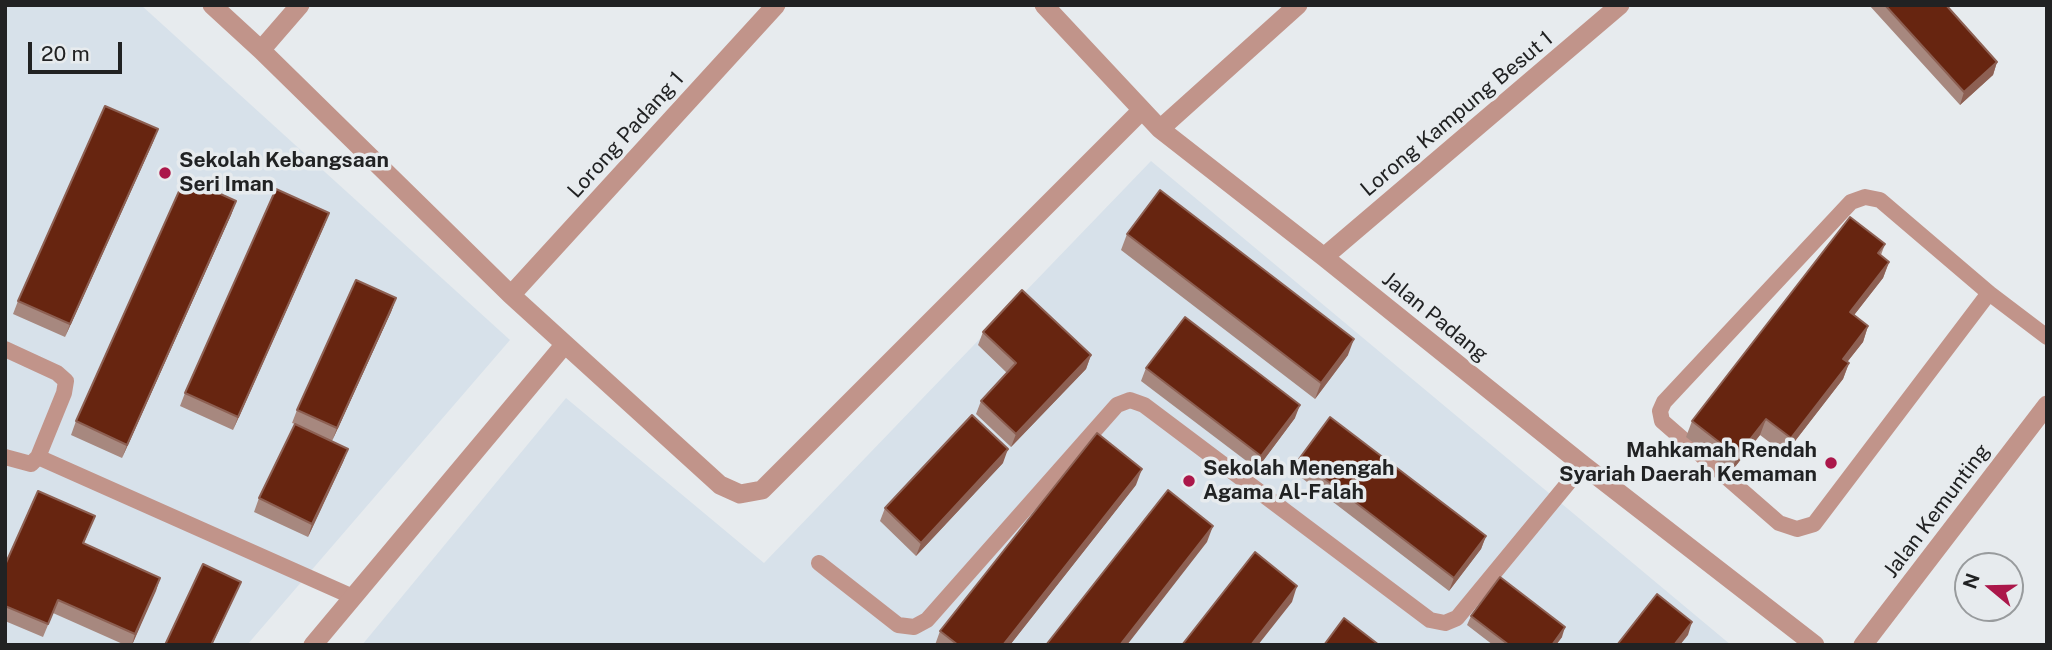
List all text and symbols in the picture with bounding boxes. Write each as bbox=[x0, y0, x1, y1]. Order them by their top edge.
street label: Lorong Kampung Besut 1 bbox=[1356, 26, 1558, 202]
scale bar bbox=[32, 28, 126, 72]
text: 20 m bbox=[41, 41, 90, 66]
street label: Lorong Padang 1 bbox=[563, 67, 689, 203]
place label: Sekolah Kebangsaan Seri Iman bbox=[179, 148, 389, 198]
marker: Sekolah Kebangsaan Seri Iman bbox=[157, 165, 173, 181]
street label: Jalan Padang bbox=[1377, 267, 1493, 367]
place label: Mahkamah Rendah Syariah Daerah Kemaman bbox=[1559, 438, 1817, 488]
street label: Jalan Kemunting bbox=[1878, 439, 1996, 583]
marker: Mahkamah Rendah Syariah Daerah Kemaman bbox=[1823, 455, 1839, 471]
place label: Sekolah Menengah Agama Al-Falah bbox=[1203, 456, 1394, 506]
marker: Sekolah Menengah Agama Al-Falah bbox=[1181, 473, 1197, 489]
north arrow bbox=[1954, 552, 2024, 622]
text: N bbox=[1958, 570, 1984, 591]

